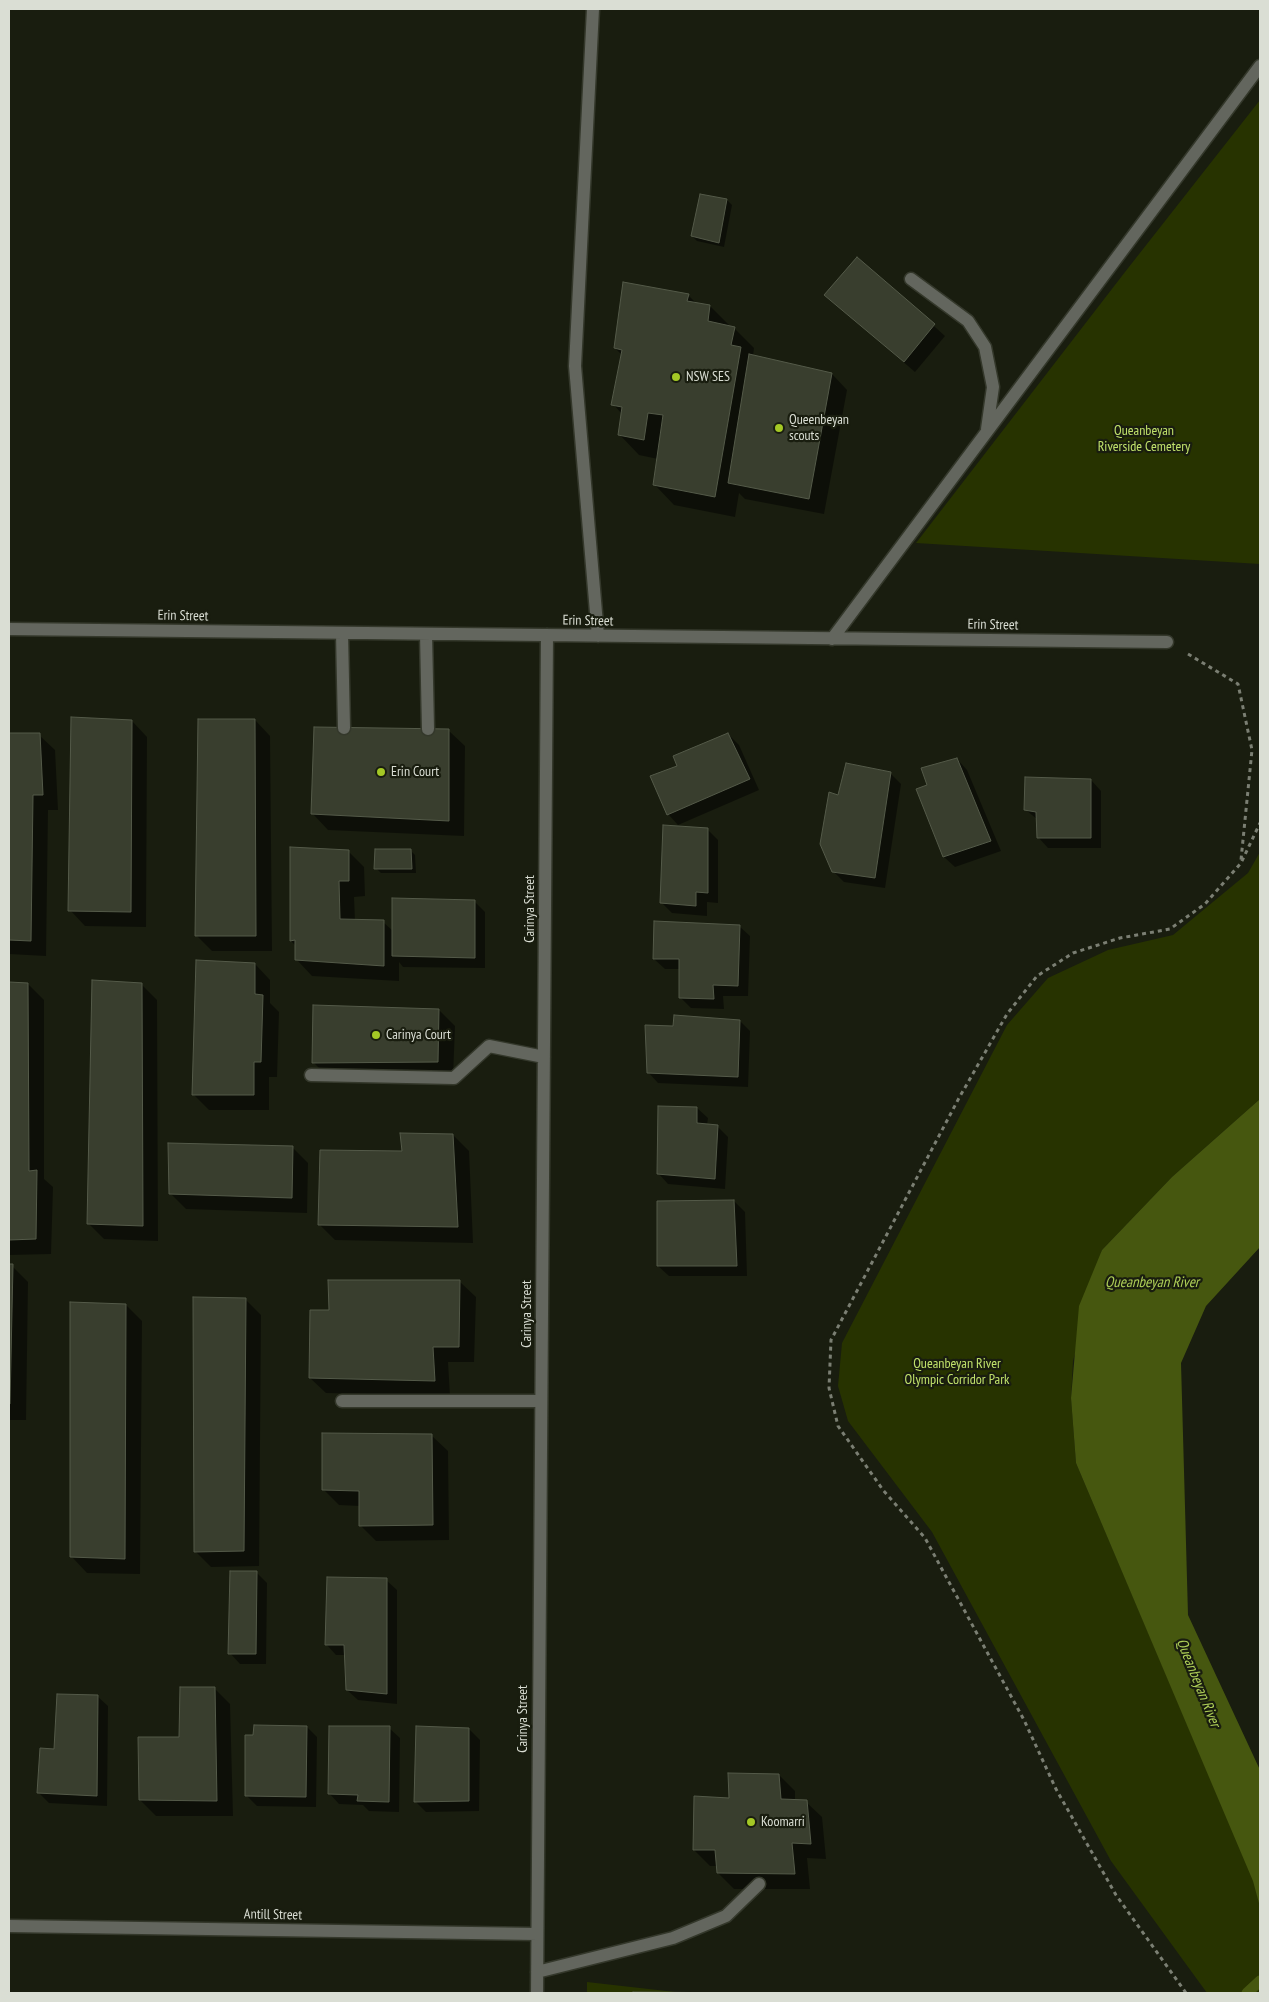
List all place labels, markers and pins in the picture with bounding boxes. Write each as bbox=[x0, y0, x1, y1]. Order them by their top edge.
place label: NSW SES bbox=[686, 369, 730, 385]
marker: NSW SES bbox=[670, 371, 682, 383]
place label: Queenbeyan scouts bbox=[789, 412, 849, 444]
marker: Queenbeyan scouts bbox=[773, 422, 785, 434]
place label: Erin Court bbox=[391, 764, 439, 780]
marker: Erin Court bbox=[375, 766, 387, 778]
place label: Carinya Court bbox=[386, 1027, 451, 1043]
marker: Carinya Court bbox=[370, 1029, 382, 1041]
place label: Koomarri bbox=[761, 1814, 805, 1830]
marker: Koomarri bbox=[745, 1816, 757, 1828]

